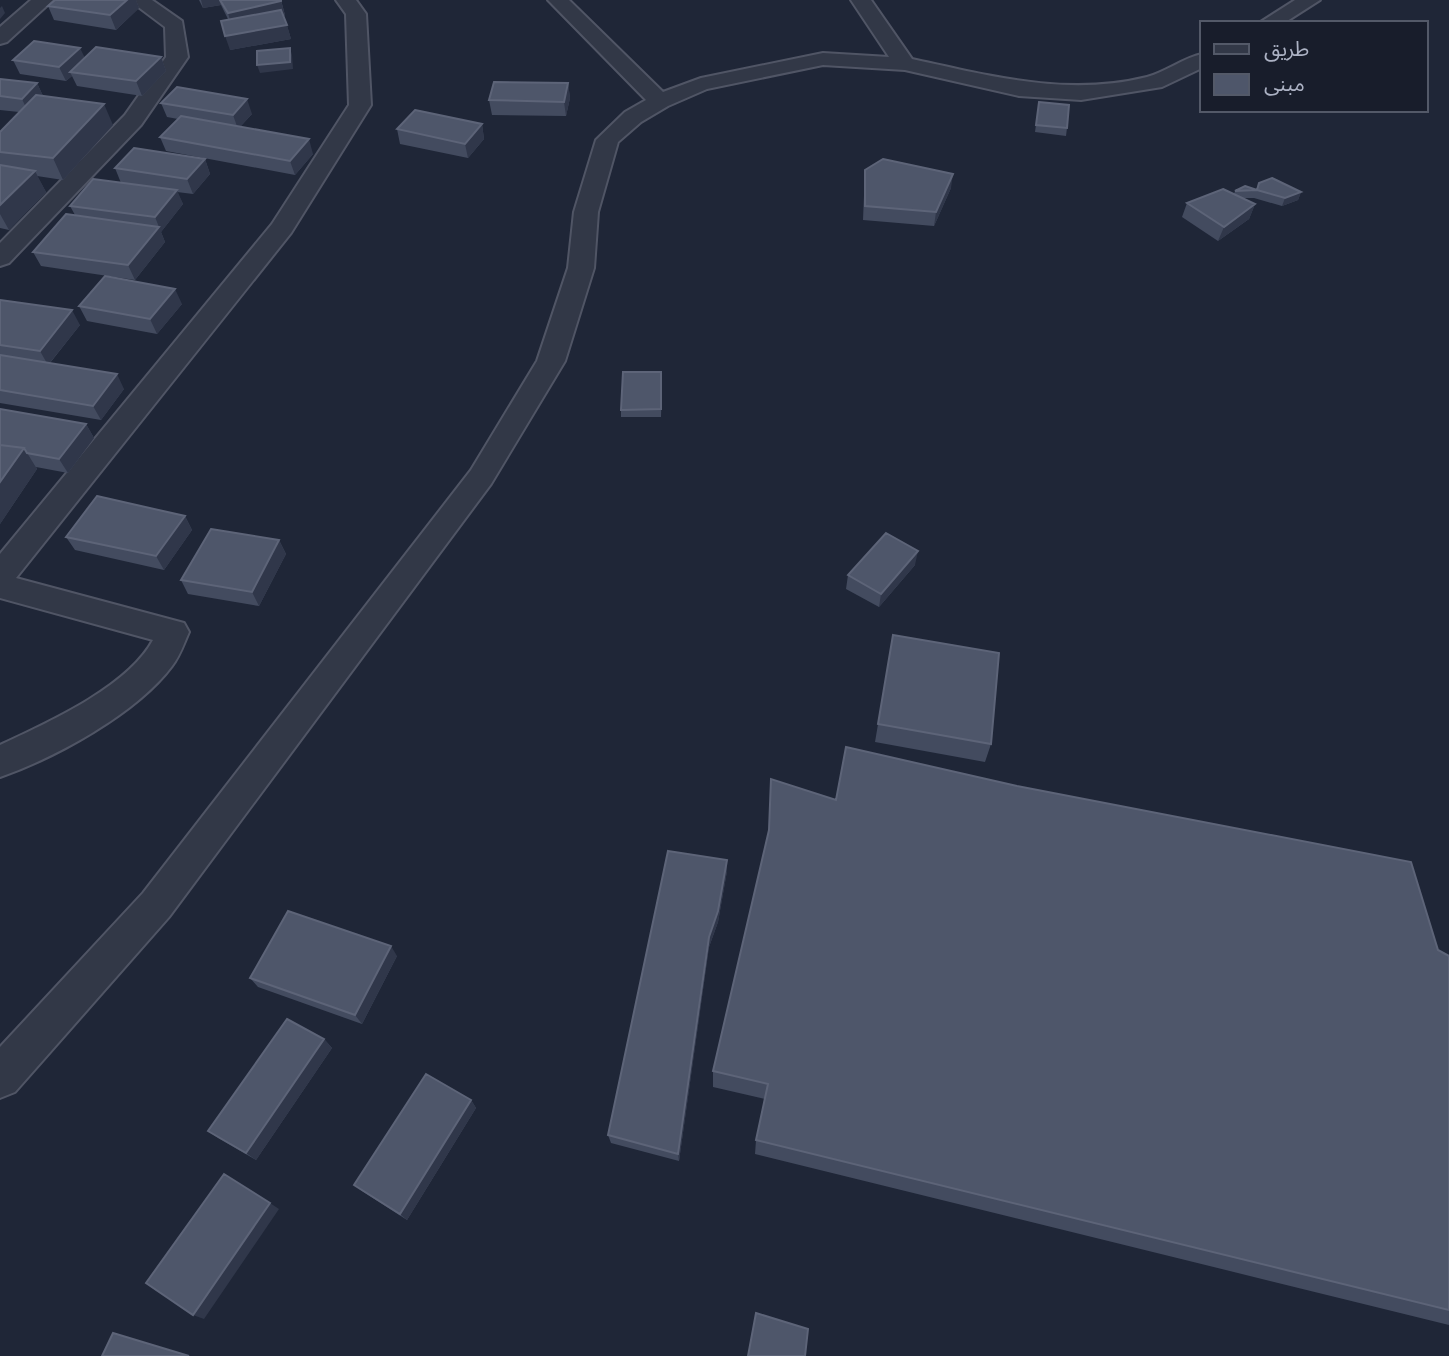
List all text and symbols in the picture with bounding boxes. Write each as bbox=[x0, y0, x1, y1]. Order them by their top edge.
legend bbox=[1200, 21, 1428, 112]
text: طريق bbox=[1264, 35, 1309, 62]
text: مبنى bbox=[1264, 70, 1305, 96]

